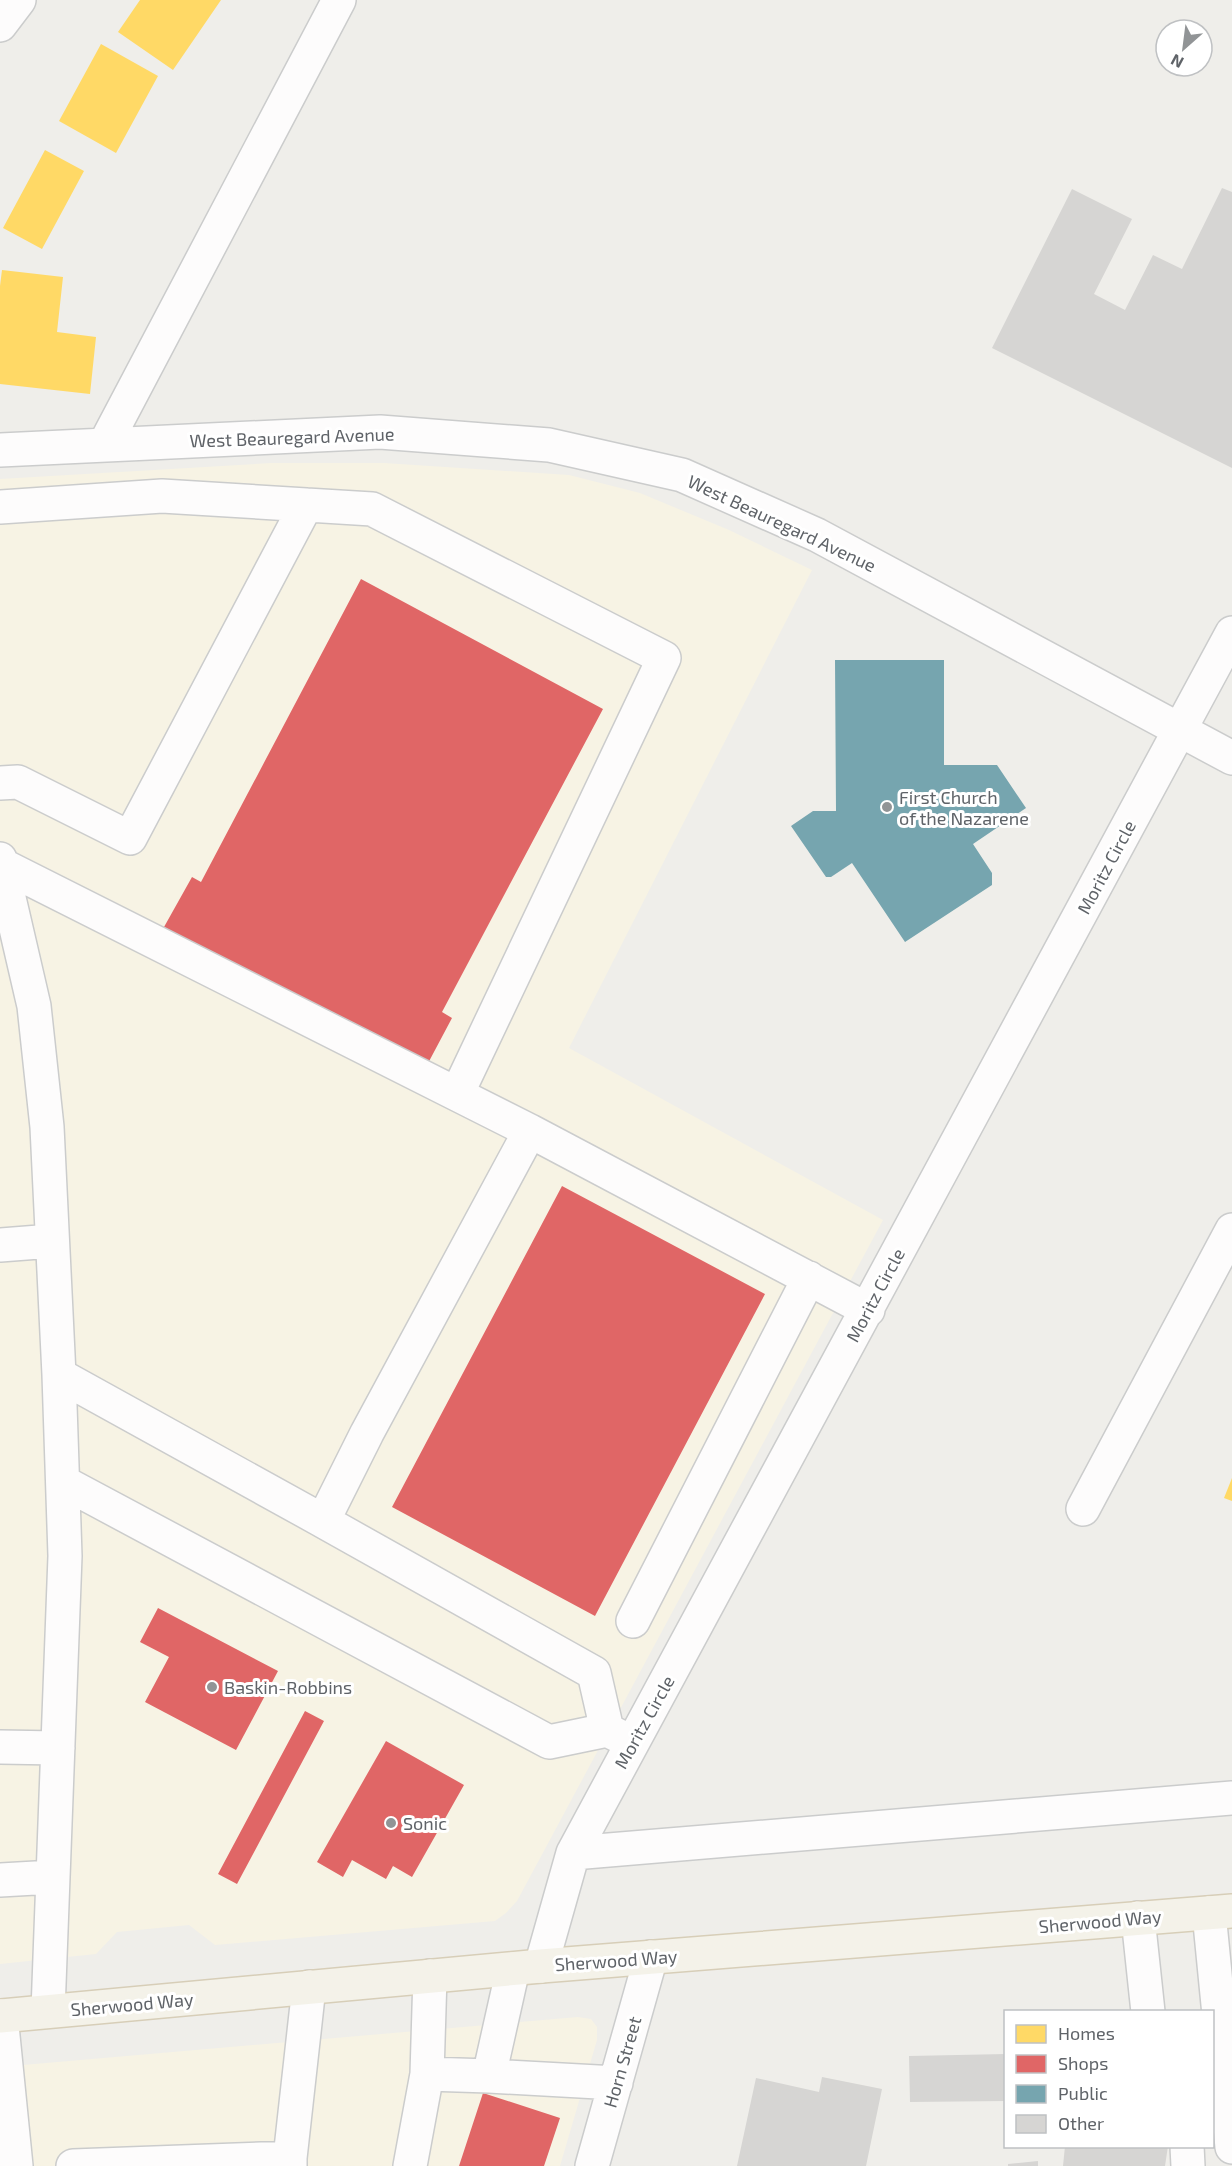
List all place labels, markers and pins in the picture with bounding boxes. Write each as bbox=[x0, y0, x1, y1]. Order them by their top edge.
place label: First Church of the Nazarene bbox=[899, 786, 1029, 829]
marker: First Church of the Nazarene bbox=[880, 800, 894, 814]
place label: Baskin-Robbins bbox=[224, 1676, 352, 1698]
marker: Baskin-Robbins bbox=[205, 1680, 219, 1694]
place label: Sonic bbox=[403, 1812, 447, 1834]
marker: Sonic bbox=[384, 1816, 398, 1830]

